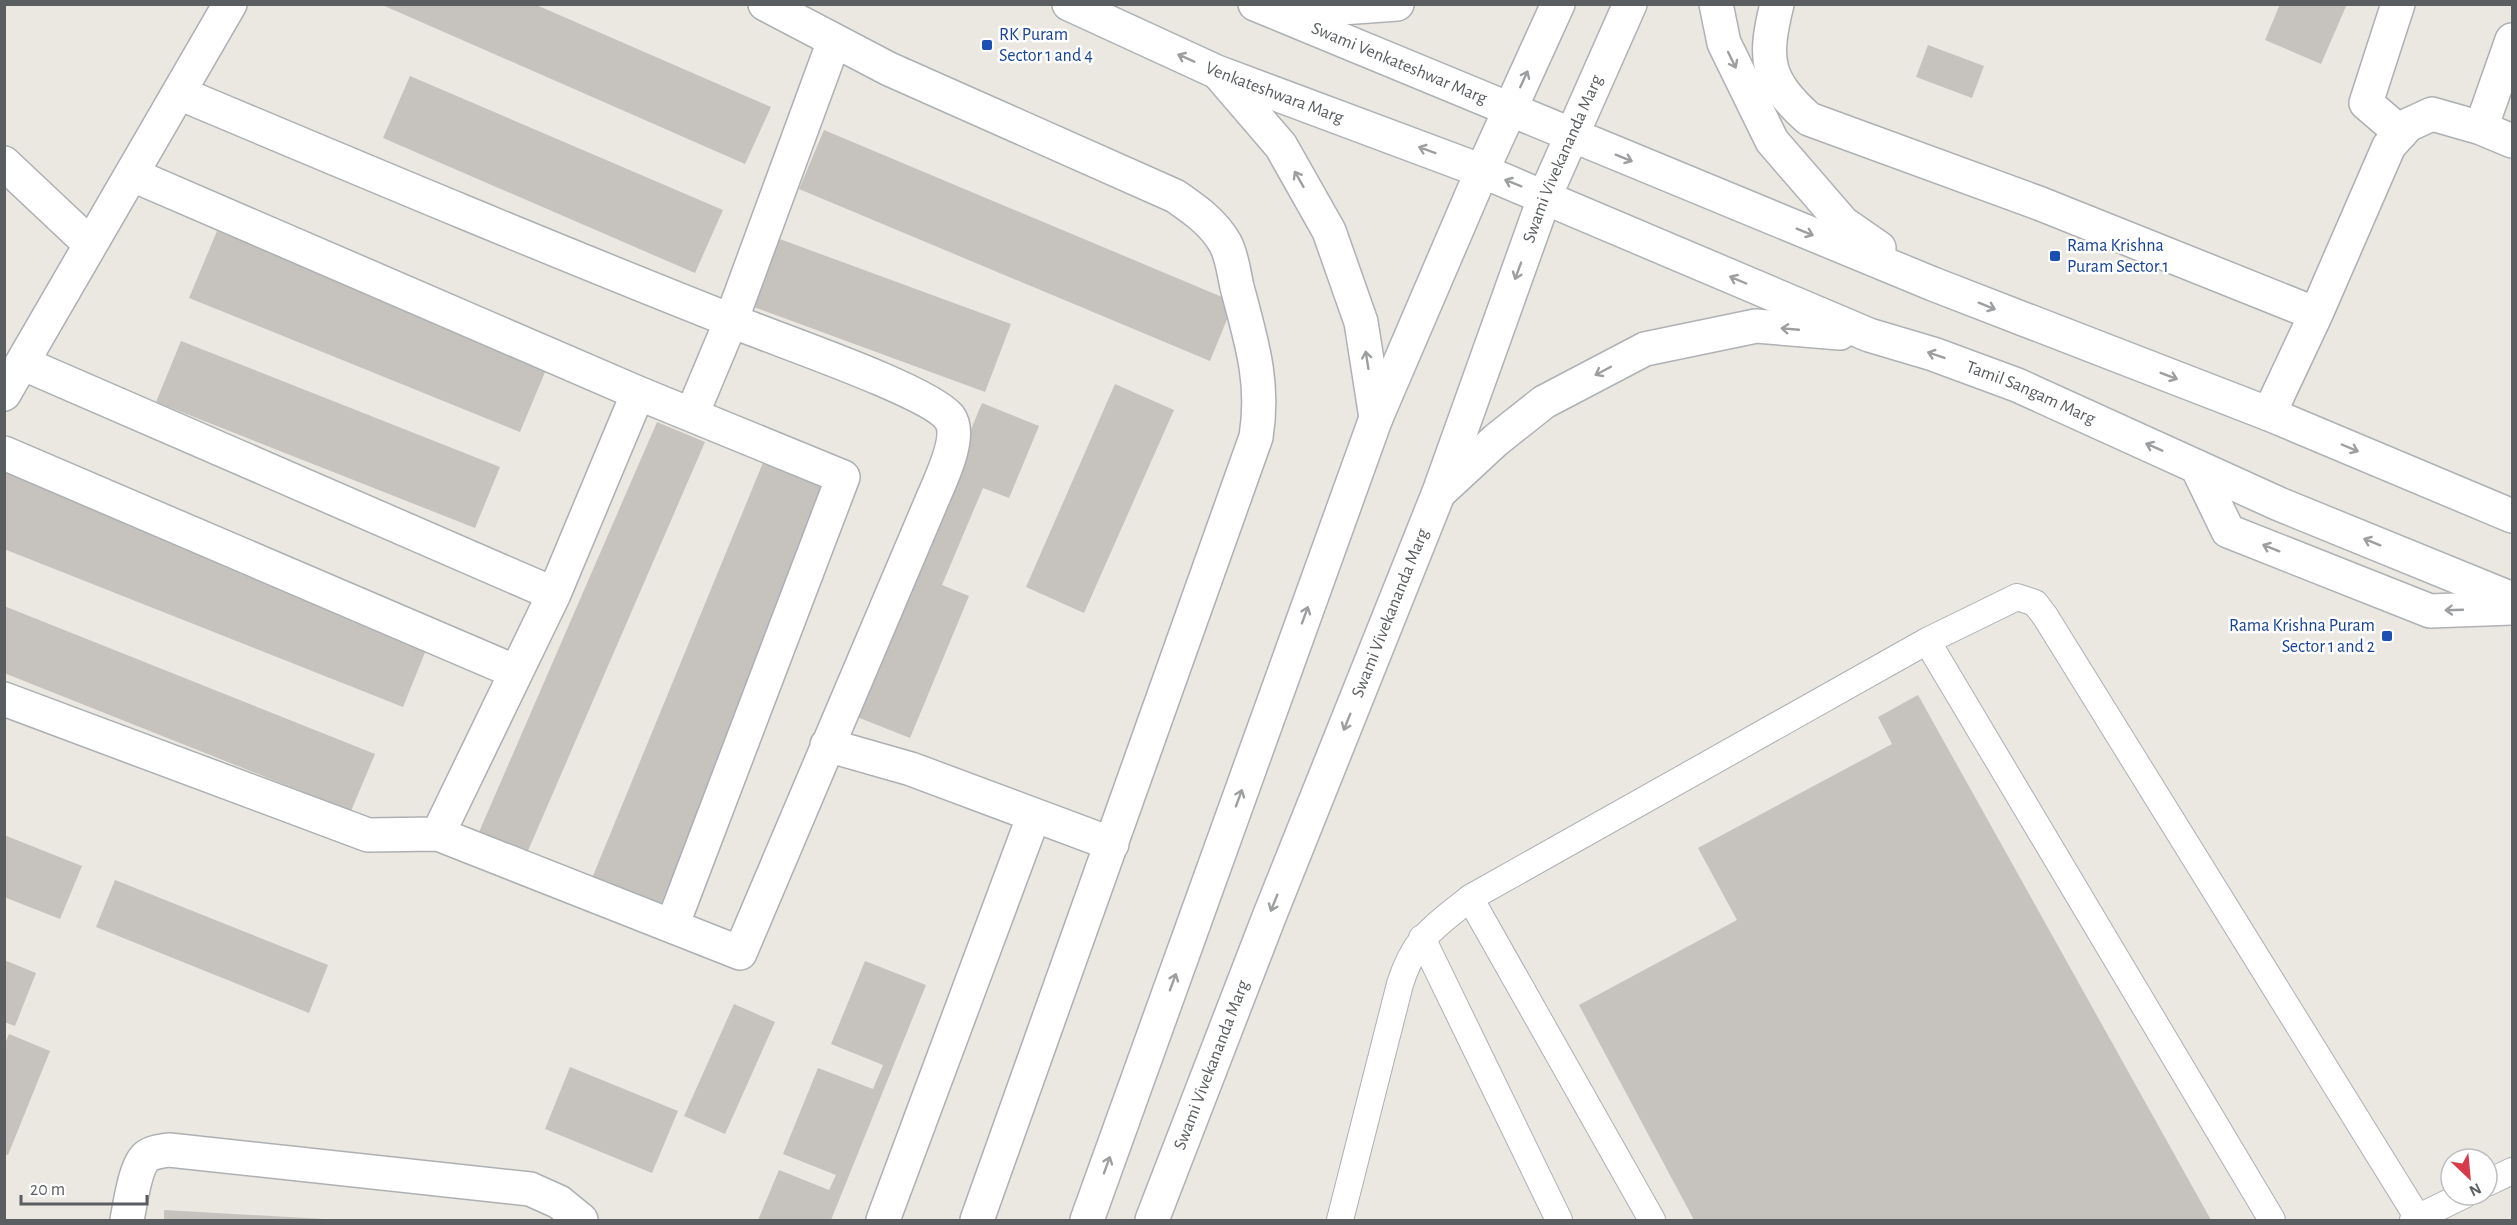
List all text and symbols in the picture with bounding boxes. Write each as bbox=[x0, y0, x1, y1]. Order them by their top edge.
street label: Swami Venkateshwar Marg bbox=[1309, 19, 1490, 108]
place label: RK Puram Sector 1 and 4 bbox=[999, 26, 1093, 65]
marker: RK Puram Sector 1 and 4 bbox=[980, 38, 994, 52]
one-way arrow bbox=[1727, 51, 1739, 69]
one-way arrow bbox=[1178, 52, 1196, 63]
street label: Venkateshwara Marg bbox=[1202, 59, 1346, 128]
one-way arrow bbox=[1518, 71, 1530, 89]
street label: Swami Vivekananda Marg bbox=[1520, 72, 1606, 245]
one-way arrow bbox=[1418, 144, 1437, 155]
one-way arrow bbox=[1615, 153, 1633, 164]
one-way arrow bbox=[1293, 171, 1305, 188]
one-way arrow bbox=[1505, 177, 1523, 188]
one-way arrow bbox=[1795, 227, 1814, 238]
place label: Rama Krishna Puram Sector 1 bbox=[2067, 237, 2169, 276]
marker: Rama Krishna Puram Sector 1 bbox=[2048, 249, 2062, 263]
one-way arrow bbox=[1512, 261, 1523, 280]
one-way arrow bbox=[1729, 273, 1747, 284]
one-way arrow bbox=[1978, 301, 1996, 312]
one-way arrow bbox=[1780, 323, 1800, 334]
one-way arrow bbox=[1927, 349, 1946, 360]
one-way arrow bbox=[1361, 351, 1372, 371]
street label: Tamil Sangam Marg bbox=[1964, 358, 2098, 428]
one-way arrow bbox=[1595, 365, 1612, 377]
one-way arrow bbox=[2159, 371, 2178, 382]
one-way arrow bbox=[2146, 441, 2164, 453]
one-way arrow bbox=[2341, 443, 2359, 454]
street label: Swami Vivekananda Marg bbox=[1349, 526, 1432, 700]
one-way arrow bbox=[2363, 536, 2381, 547]
one-way arrow bbox=[2262, 542, 2281, 553]
one-way arrow bbox=[2445, 605, 2465, 616]
one-way arrow bbox=[1300, 606, 1311, 625]
place label: Rama Krishna Puram Sector 1 and 2 bbox=[2229, 617, 2375, 656]
marker: Rama Krishna Puram Sector 1 and 2 bbox=[2380, 629, 2394, 643]
one-way arrow bbox=[1341, 712, 1352, 731]
one-way arrow bbox=[1234, 790, 1245, 808]
one-way arrow bbox=[1268, 893, 1279, 912]
one-way arrow bbox=[1169, 973, 1180, 992]
street label: Swami Vivekananda Marg bbox=[1171, 978, 1253, 1152]
north arrow bbox=[2439, 1147, 2499, 1207]
one-way arrow bbox=[1103, 1157, 1114, 1175]
scale bar bbox=[21, 1168, 147, 1206]
text: N bbox=[2467, 1180, 2484, 1199]
text: 20 m bbox=[30, 1181, 65, 1199]

